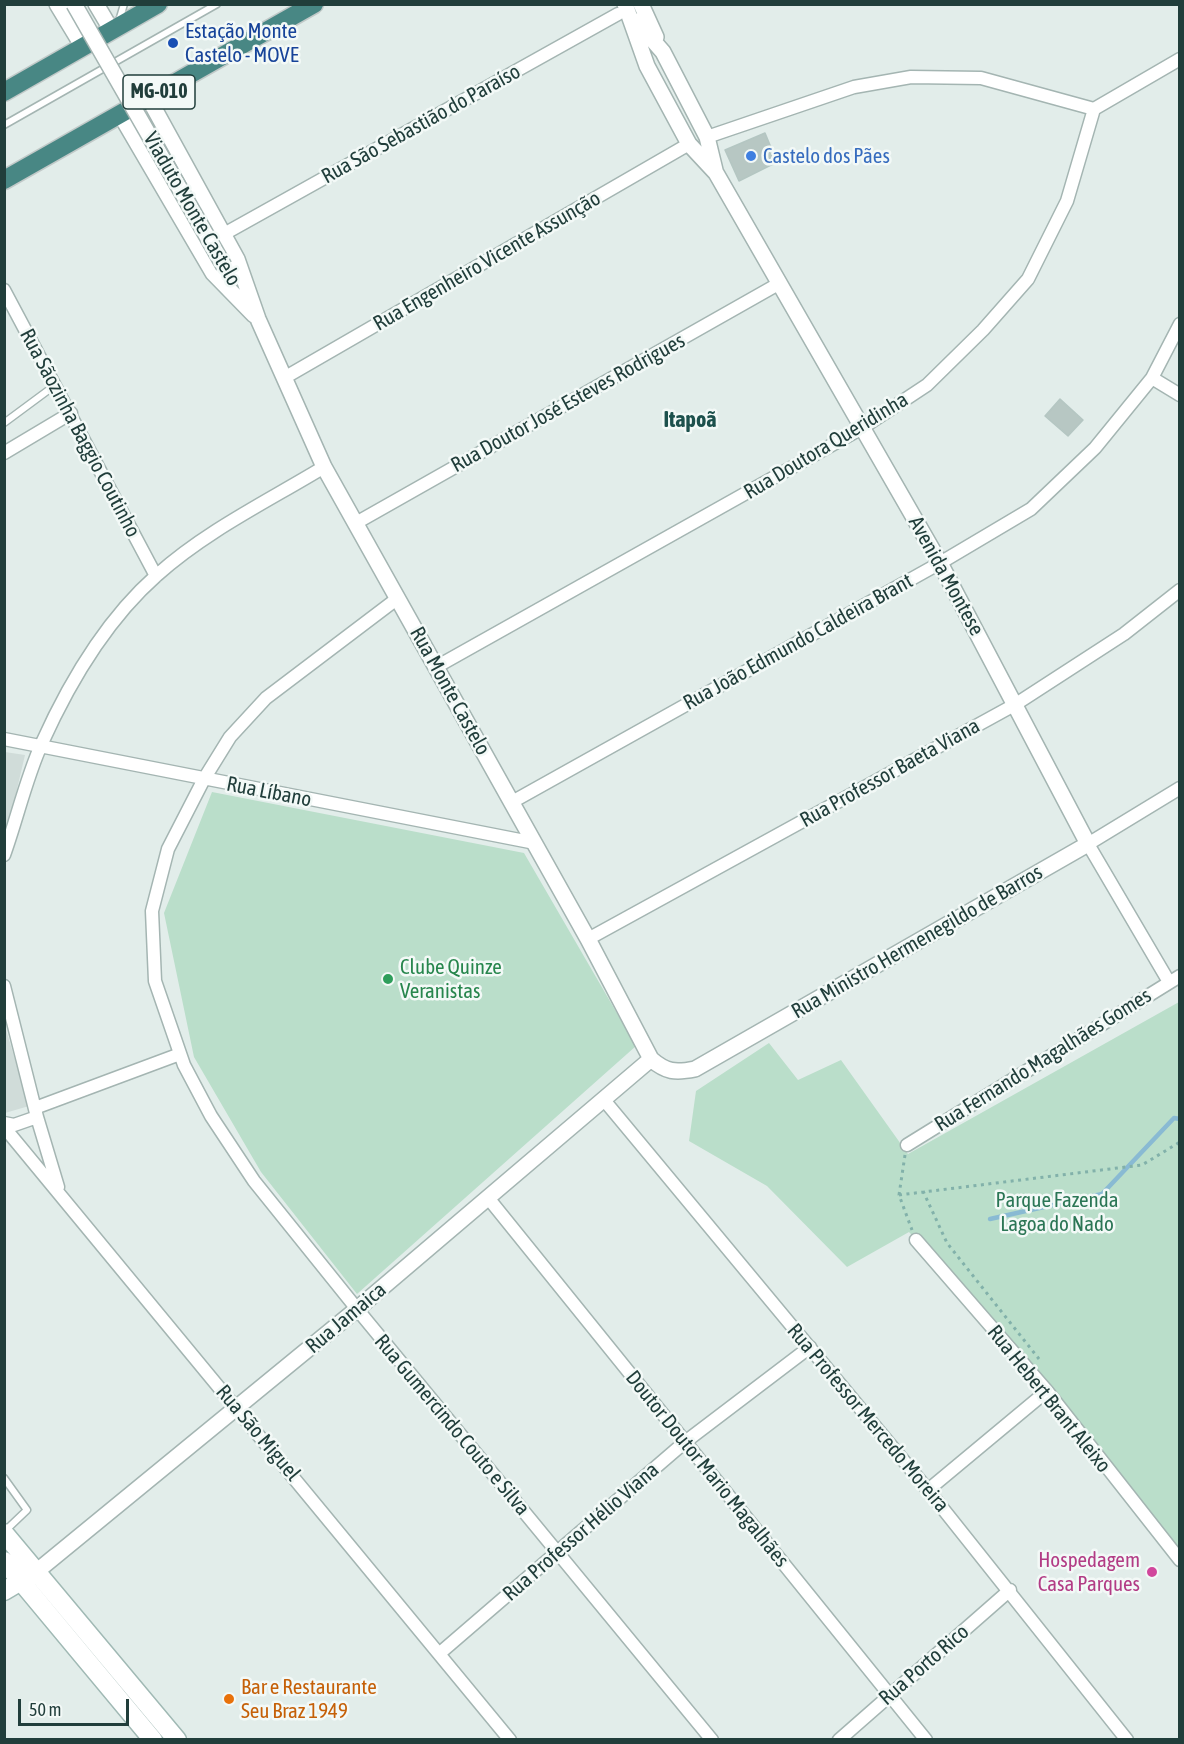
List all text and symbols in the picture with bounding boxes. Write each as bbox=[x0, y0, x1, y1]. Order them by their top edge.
place label: Estação Monte Castelo - MOVE bbox=[185, 18, 299, 68]
marker: Estação Monte Castelo - MOVE bbox=[166, 36, 180, 50]
street label: Rua São Sebastião do Paraíso bbox=[317, 59, 525, 189]
road number: MG-010 bbox=[123, 75, 195, 109]
street label: Viaduto Monte Castelo bbox=[138, 128, 246, 290]
place label: Castelo dos Pães bbox=[763, 143, 890, 169]
marker: Castelo dos Pães bbox=[744, 149, 758, 163]
street label: Rua Engenheiro Vicente Assunção bbox=[369, 186, 605, 336]
street label: Rua Sãozinha Baggio Coutinho bbox=[14, 324, 146, 542]
street label: Rua Doutor José Esteves Rodrigues bbox=[447, 328, 689, 478]
street label: Rua Doutora Queridinha bbox=[739, 387, 913, 505]
district label: Itapoã bbox=[663, 407, 717, 433]
street label: Avenida Montese bbox=[903, 512, 989, 640]
street label: Rua João Edmundo Caldeira Brant bbox=[679, 568, 917, 716]
street label: Rua Monte Castelo bbox=[404, 622, 496, 760]
street label: Rua Professor Baeta Viana bbox=[796, 713, 984, 833]
street label: Rua Líbano bbox=[224, 771, 314, 813]
street label: Rua Ministro Hermenegildo de Barros bbox=[787, 860, 1047, 1024]
place label: Clube Quinze Veranistas bbox=[400, 954, 502, 1004]
marker: Clube Quinze Veranistas bbox=[381, 972, 395, 986]
street label: Rua Fernando Magalhães Gomes bbox=[930, 983, 1156, 1137]
park label: Parque Fazenda Lagoa do Nado bbox=[996, 1187, 1118, 1237]
street label: Rua Jamaica bbox=[301, 1277, 391, 1359]
street label: Rua Professor Mercedo Moreira bbox=[782, 1319, 954, 1517]
street label: Rua Hebert Brant Aleixo bbox=[982, 1320, 1116, 1478]
street label: Rua Gumercindo Couto e Silva bbox=[369, 1329, 535, 1521]
street label: Doutor Doutor Mario Magalhães bbox=[620, 1366, 794, 1572]
street label: Rua São Miguel bbox=[210, 1380, 306, 1486]
street label: Rua Professor Hélio Viana bbox=[498, 1457, 664, 1607]
place label: Hospedagem Casa Parques bbox=[1038, 1547, 1140, 1597]
marker: Hospedagem Casa Parques bbox=[1145, 1565, 1159, 1579]
street label: Rua Porto Rico bbox=[874, 1619, 974, 1711]
place label: Bar e Restaurante Seu Braz 1949 bbox=[241, 1674, 377, 1724]
scale bar bbox=[21, 1687, 132, 1725]
marker: Bar e Restaurante Seu Braz 1949 bbox=[222, 1692, 236, 1706]
text: 50 m bbox=[29, 1699, 61, 1720]

